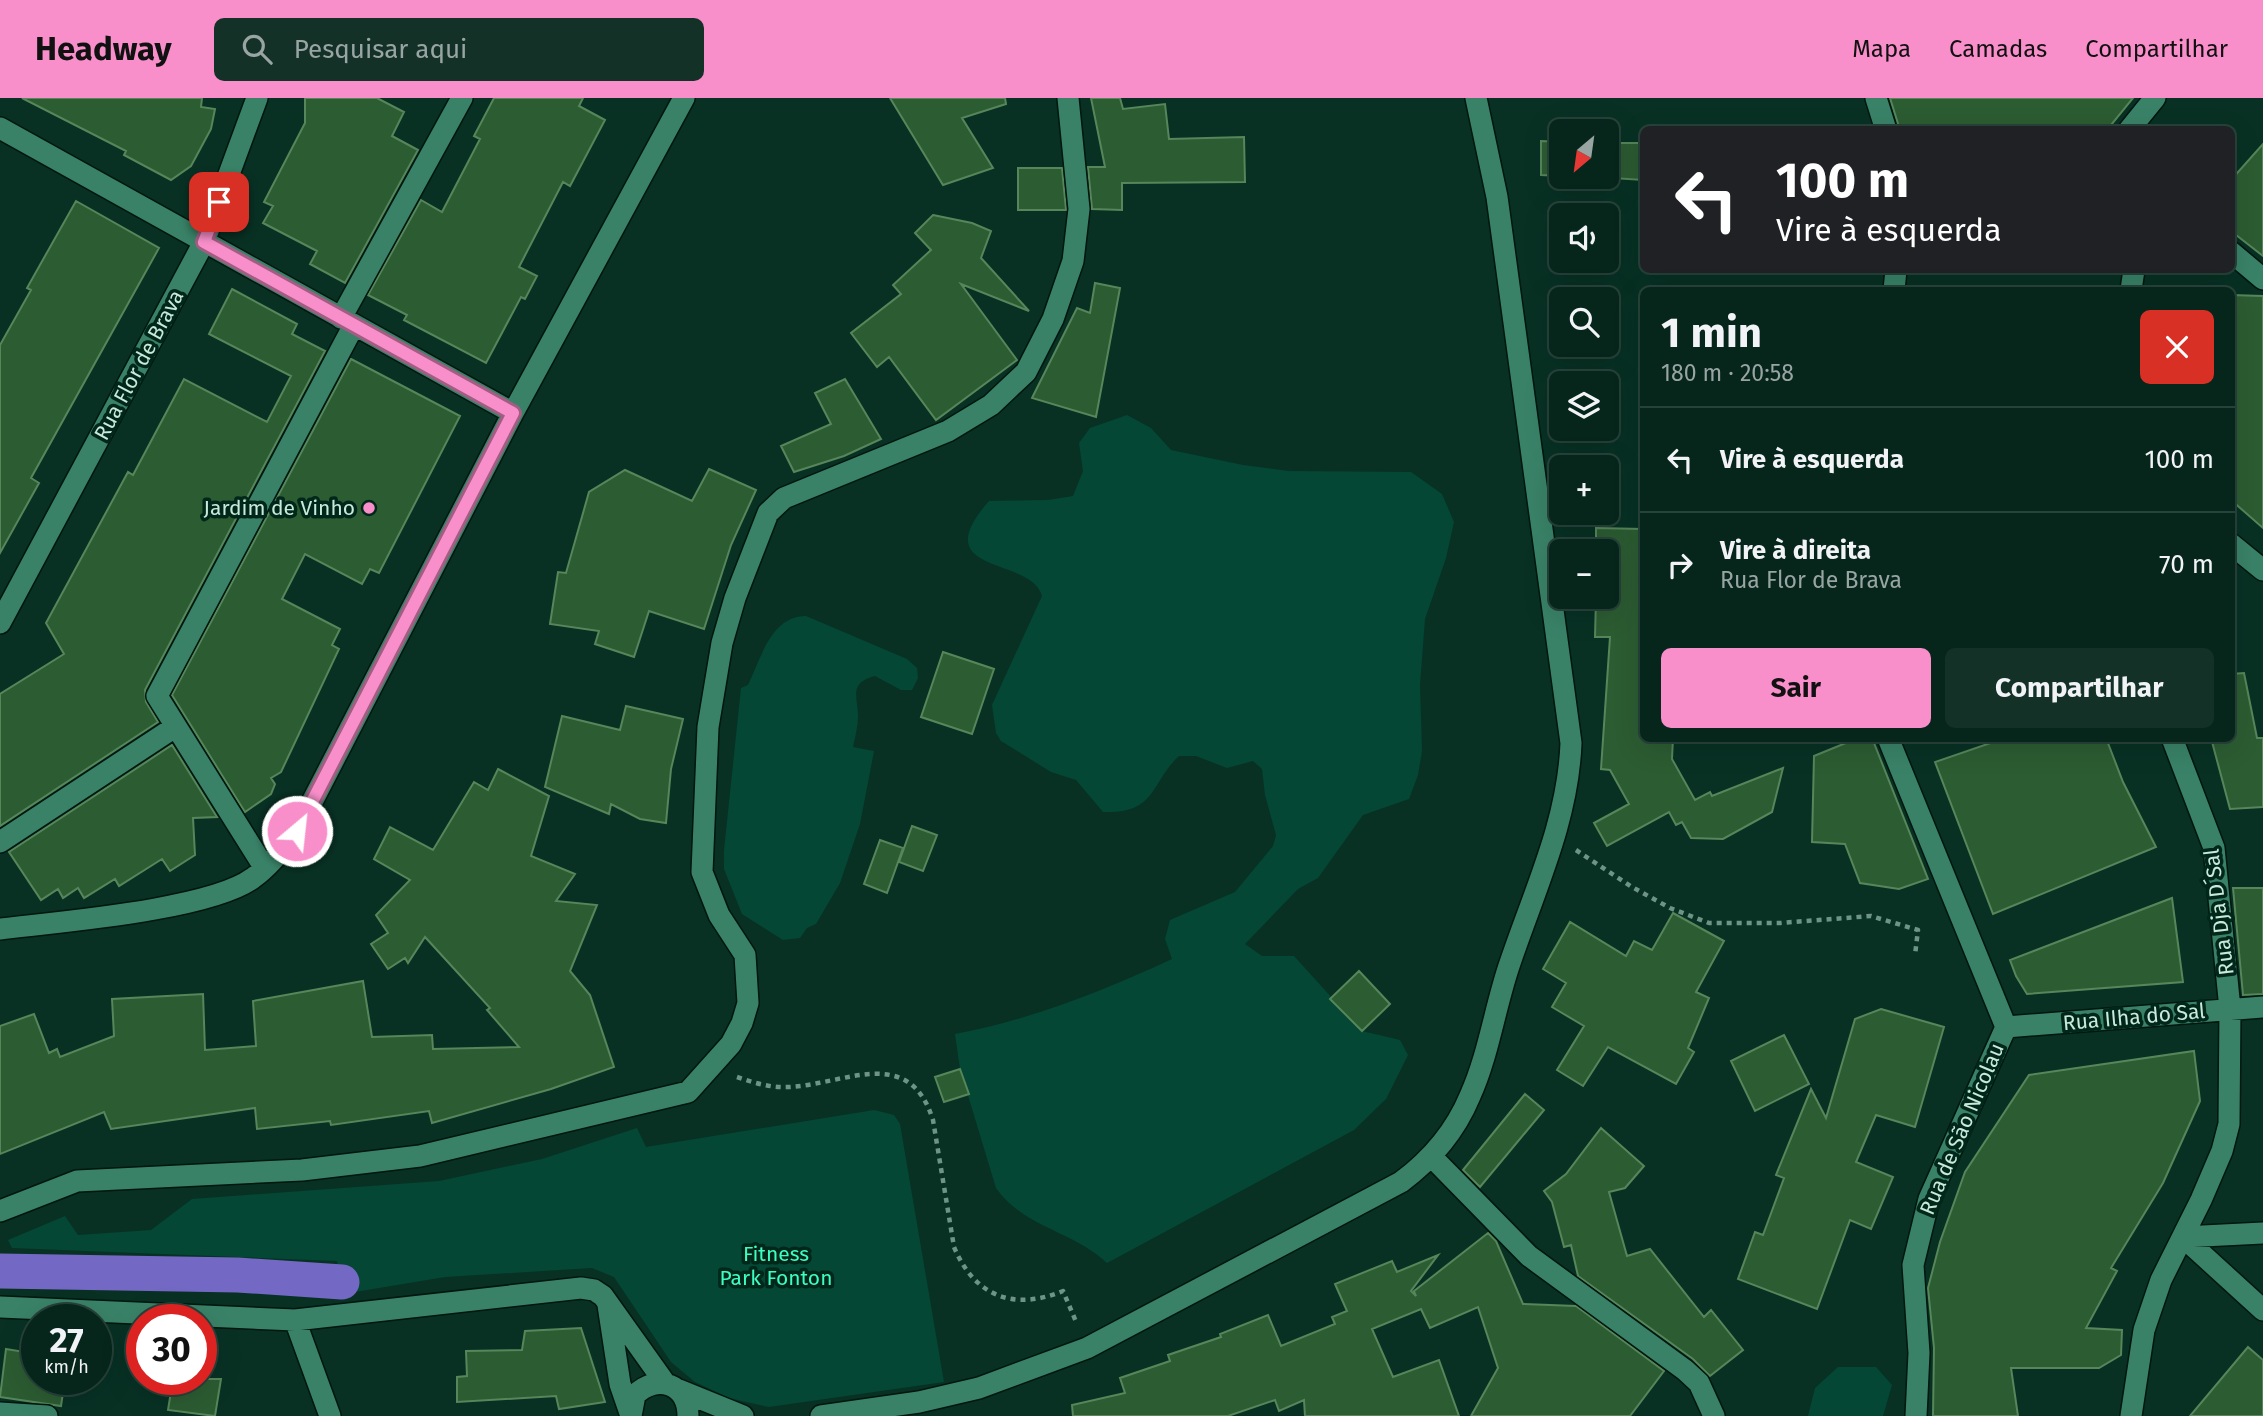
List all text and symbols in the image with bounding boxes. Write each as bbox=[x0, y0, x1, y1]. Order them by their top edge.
search box bbox=[214, 18, 704, 81]
text: Headway bbox=[35, 29, 172, 69]
icon: search bbox=[238, 30, 276, 68]
text: Pesquisar aqui bbox=[294, 34, 467, 65]
text: Mapa bbox=[1852, 35, 1911, 63]
text: Camadas bbox=[1949, 35, 2047, 63]
text: Compartilhar bbox=[2085, 35, 2228, 63]
north arrow bbox=[1549, 119, 1619, 189]
map controls bbox=[1549, 119, 1619, 609]
text: 100 m bbox=[1776, 151, 1909, 210]
icon: left bbox=[1661, 154, 1752, 245]
pin bbox=[189, 172, 249, 232]
icon: arrive bbox=[200, 183, 238, 221]
button: sound bbox=[1549, 203, 1619, 273]
text: Vire à esquerda bbox=[1776, 211, 2002, 249]
street label: Rua Flor de Brava bbox=[88, 286, 190, 444]
button: search bbox=[1549, 287, 1619, 357]
text: 1 min bbox=[1661, 308, 1762, 358]
button: close bbox=[2140, 310, 2214, 384]
text: 180 m · 20:58 bbox=[1661, 359, 1794, 387]
button: layers bbox=[1549, 371, 1619, 441]
icon: left bbox=[1661, 441, 1699, 479]
text: Vire à esquerda bbox=[1720, 444, 1904, 475]
text: 100 m bbox=[2145, 444, 2214, 475]
button: + bbox=[1549, 455, 1619, 525]
place label: Jardim de Vinho bbox=[204, 495, 355, 521]
marker: Jardim de Vinho bbox=[361, 500, 377, 516]
text: Vire à direita bbox=[1720, 535, 1871, 566]
button: − bbox=[1549, 539, 1619, 609]
icon: right bbox=[1661, 546, 1699, 584]
text: 70 m bbox=[2159, 549, 2214, 580]
text: Rua Flor de Brava bbox=[1720, 566, 1902, 594]
button: Sair bbox=[1661, 648, 1931, 728]
button: Compartilhar bbox=[1945, 648, 2214, 728]
position arrow bbox=[260, 794, 334, 868]
street label: Rua Dja D´Sal bbox=[2198, 847, 2240, 977]
street label: Rua Ilha do Sal bbox=[2062, 998, 2206, 1036]
street label: Rua de São Nicolau bbox=[1914, 1039, 2010, 1219]
park label: Fitness Park Fonton bbox=[720, 1241, 832, 1291]
speed limit sign: 30 bbox=[126, 1304, 217, 1395]
text: 27 bbox=[49, 1319, 84, 1361]
text: km/h bbox=[44, 1356, 89, 1378]

